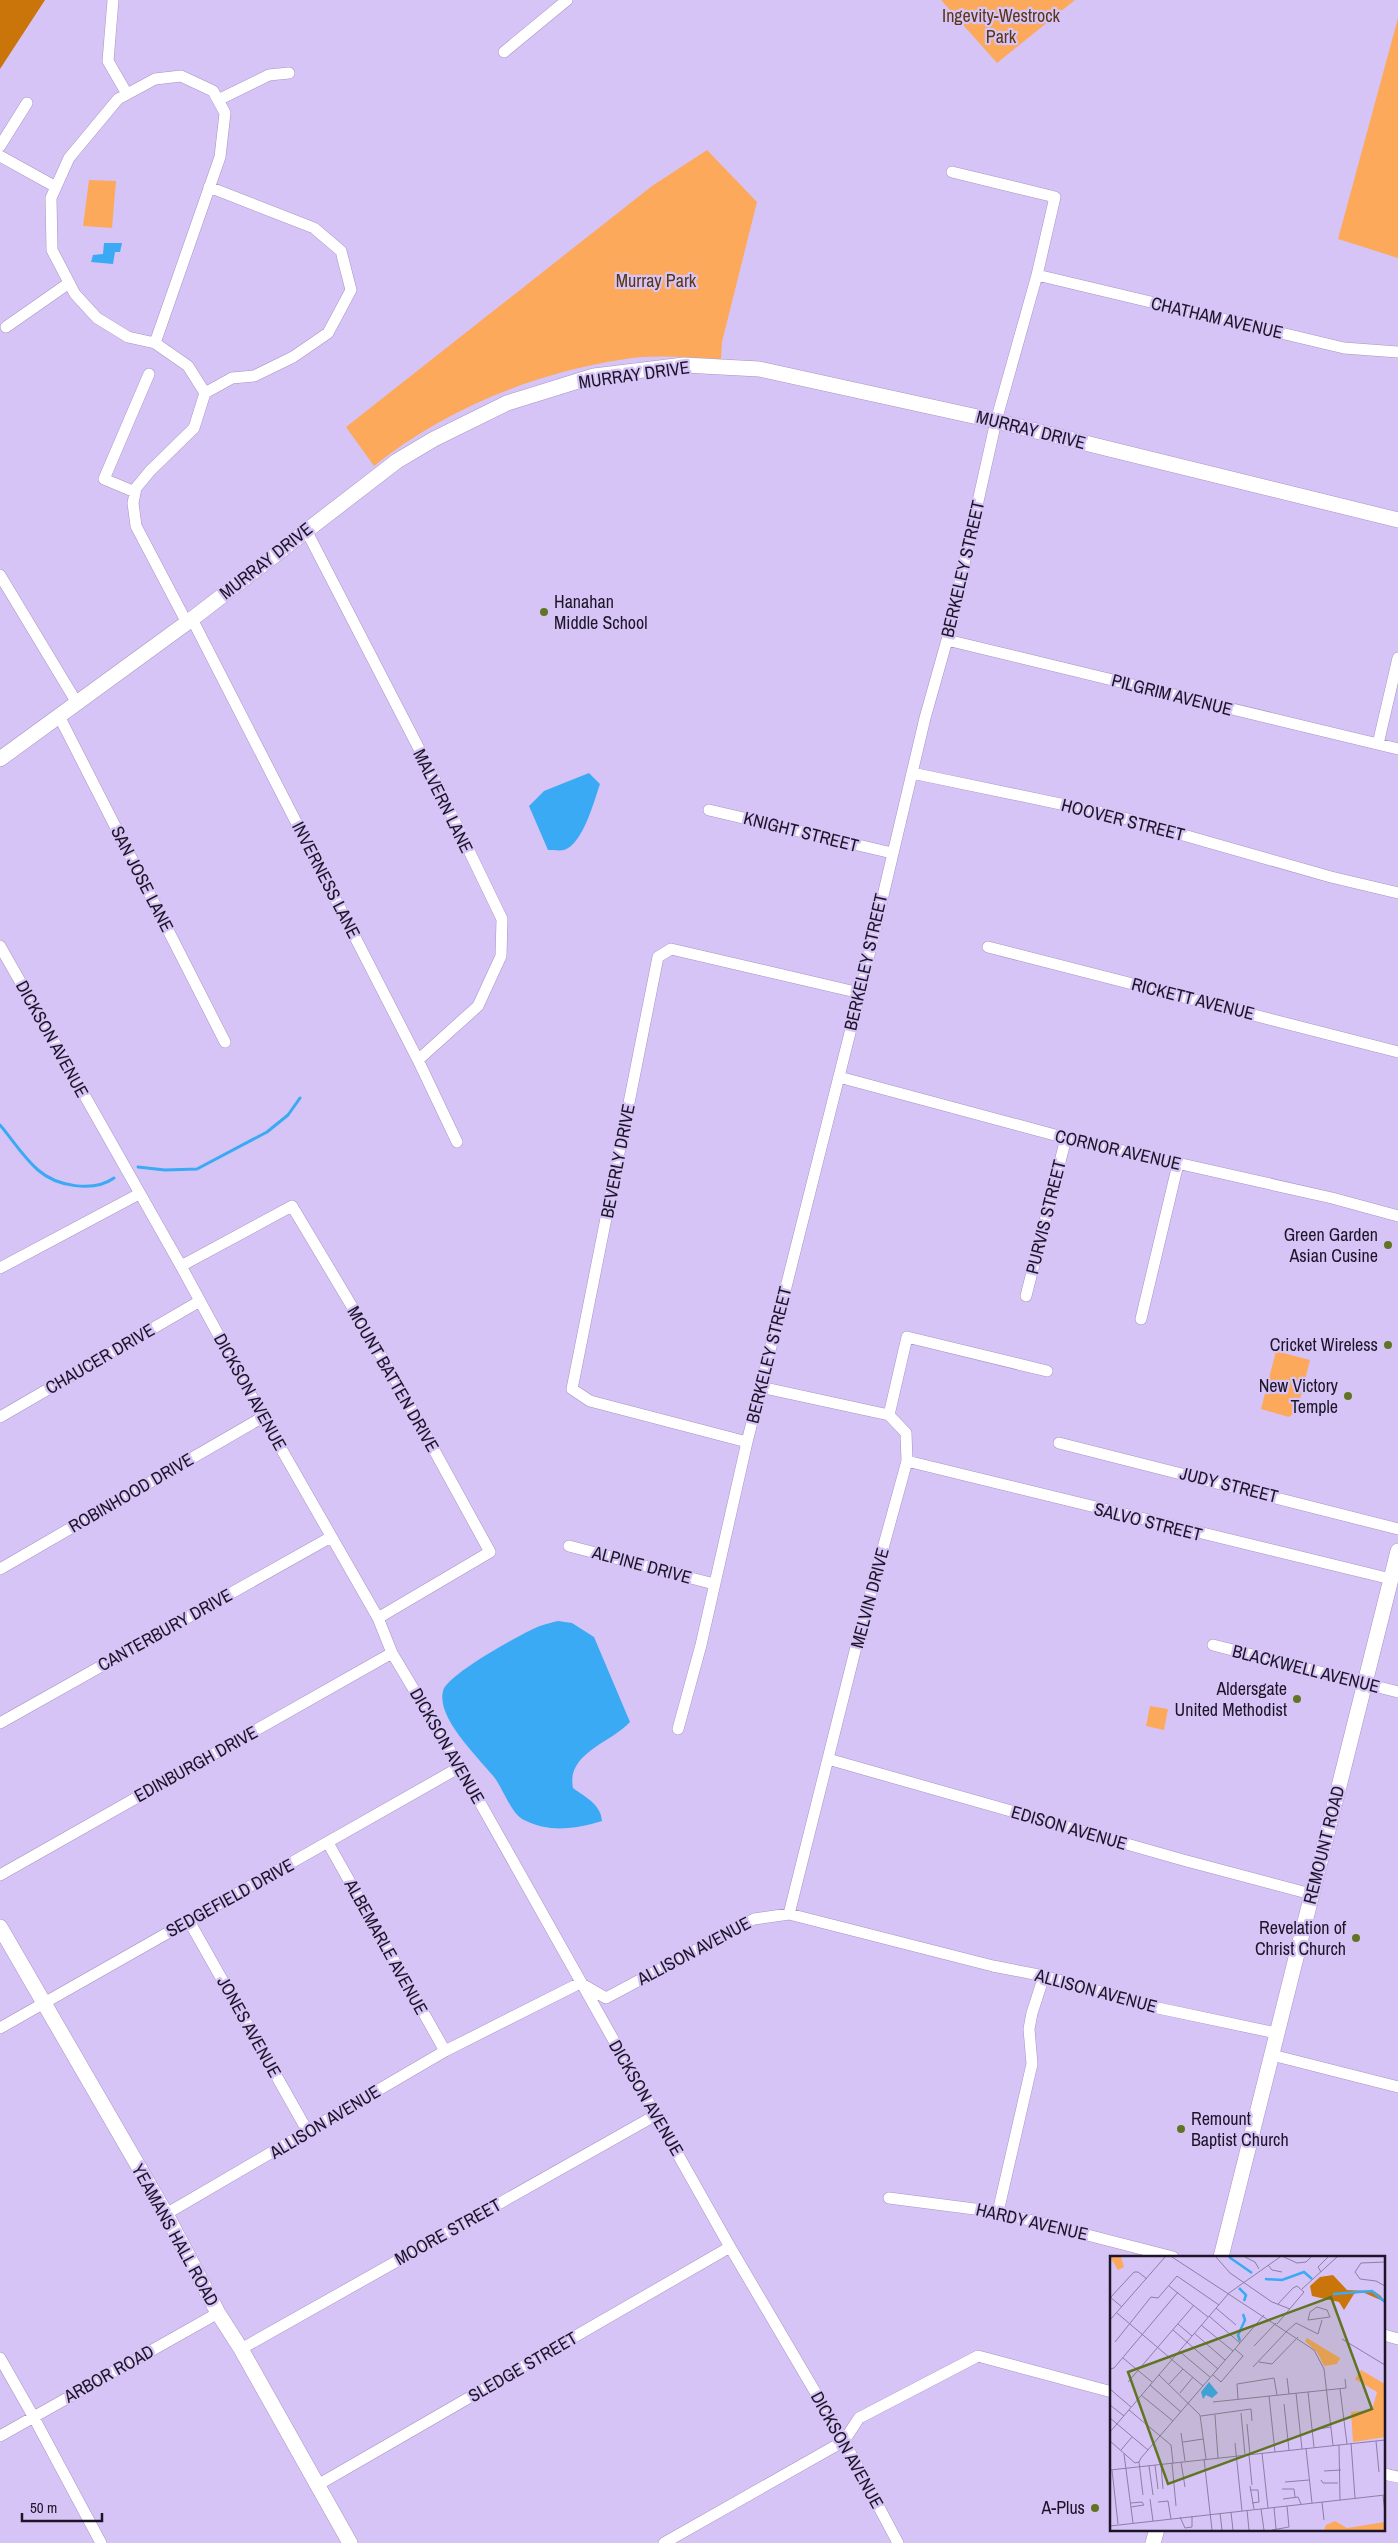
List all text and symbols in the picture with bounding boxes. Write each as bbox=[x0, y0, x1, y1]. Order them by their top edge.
park label: Ingevity-Westrock Park bbox=[942, 3, 1061, 49]
park label: Murray Park bbox=[616, 268, 697, 293]
street label: CHATHAM AVENUE bbox=[1149, 290, 1286, 345]
street label: MURRAY DRIVE bbox=[577, 354, 691, 395]
street label: MURRAY DRIVE bbox=[974, 404, 1088, 455]
street label: BERKELEY STREET bbox=[935, 498, 990, 640]
street label: MURRAY DRIVE bbox=[214, 516, 317, 605]
place label: Hanahan Middle School bbox=[554, 589, 648, 635]
marker: Hanahan Middle School bbox=[538, 606, 550, 618]
street label: PILGRIM AVENUE bbox=[1109, 667, 1235, 722]
street label: MALVERN LANE bbox=[407, 745, 479, 857]
street label: HOOVER STREET bbox=[1059, 792, 1187, 847]
street label: KNIGHT STREET bbox=[741, 805, 861, 858]
street label: INVERNESS LANE bbox=[286, 817, 367, 942]
street label: SAN JOSE LANE bbox=[105, 822, 180, 936]
street label: BERKELEY STREET bbox=[838, 891, 893, 1033]
street label: RICKETT AVENUE bbox=[1129, 971, 1257, 1026]
street label: DICKSON AVENUE bbox=[10, 976, 95, 1102]
street label: BEVERLY DRIVE bbox=[594, 1102, 641, 1220]
street label: CORNOR AVENUE bbox=[1053, 1123, 1184, 1176]
street label: PURVIS STREET bbox=[1019, 1157, 1072, 1277]
place label: Green Garden Asian Cusine bbox=[1284, 1222, 1378, 1268]
marker: Green Garden Asian Cusine bbox=[1382, 1239, 1394, 1251]
street label: BERKELEY STREET bbox=[739, 1284, 798, 1426]
street label: MOUNT BATTEN DRIVE bbox=[342, 1301, 445, 1456]
street label: CHAUCER DRIVE bbox=[41, 1317, 159, 1400]
street label: DICKSON AVENUE bbox=[208, 1329, 293, 1455]
place label: Cricket Wireless bbox=[1270, 1332, 1378, 1357]
marker: Cricket Wireless bbox=[1382, 1339, 1394, 1351]
place label: New Victory Temple bbox=[1259, 1373, 1339, 1419]
marker: New Victory Temple bbox=[1342, 1390, 1354, 1402]
street label: ROBINHOOD DRIVE bbox=[64, 1447, 198, 1538]
street label: JUDY STREET bbox=[1177, 1460, 1281, 1509]
street label: SALVO STREET bbox=[1091, 1496, 1205, 1547]
street label: ALPINE DRIVE bbox=[589, 1539, 694, 1590]
street label: MELVIN DRIVE bbox=[844, 1545, 895, 1651]
street label: CANTERBURY DRIVE bbox=[93, 1582, 237, 1677]
street label: BLACKWELL AVENUE bbox=[1230, 1638, 1382, 1699]
place label: Aldersgate United Methodist bbox=[1175, 1676, 1287, 1722]
street label: DICKSON AVENUE bbox=[404, 1683, 491, 1808]
marker: Aldersgate United Methodist bbox=[1291, 1693, 1303, 1705]
street label: EDINBURGH DRIVE bbox=[129, 1719, 262, 1808]
street label: REMOUNT ROAD bbox=[1297, 1783, 1350, 1907]
street label: EDISON AVENUE bbox=[1008, 1799, 1130, 1856]
street label: SEDGEFIELD DRIVE bbox=[161, 1852, 298, 1943]
street label: ALBEMARLE AVENUE bbox=[338, 1874, 434, 2019]
street label: ALLISON AVENUE bbox=[632, 1910, 755, 1991]
place label: Revelation of Christ Church bbox=[1255, 1915, 1347, 1961]
marker: Revelation of Christ Church bbox=[1350, 1932, 1362, 1944]
street label: ALLISON AVENUE bbox=[1031, 1962, 1160, 2019]
street label: JONES AVENUE bbox=[211, 1972, 288, 2082]
street label: DICKSON AVENUE bbox=[603, 2035, 690, 2160]
street label: ALLISON AVENUE bbox=[264, 2079, 385, 2165]
place label: Remount Baptist Church bbox=[1191, 2106, 1289, 2152]
marker: Remount Baptist Church bbox=[1175, 2123, 1187, 2135]
street label: YEAMANS HALL ROAD bbox=[126, 2159, 225, 2311]
street label: MOORE STREET bbox=[390, 2192, 505, 2271]
street label: HARDY AVENUE bbox=[974, 2196, 1091, 2247]
inset map bbox=[1110, 2256, 1386, 2530]
street label: SLEDGE STREET bbox=[464, 2325, 582, 2408]
street label: ARBOR ROAD bbox=[58, 2339, 158, 2409]
street label: DICKSON AVENUE bbox=[805, 2387, 890, 2513]
scale bar bbox=[22, 2490, 102, 2522]
place label: A-Plus bbox=[1041, 2495, 1085, 2520]
text: 50 m bbox=[30, 2497, 57, 2518]
marker: A-Plus bbox=[1089, 2502, 1101, 2514]

